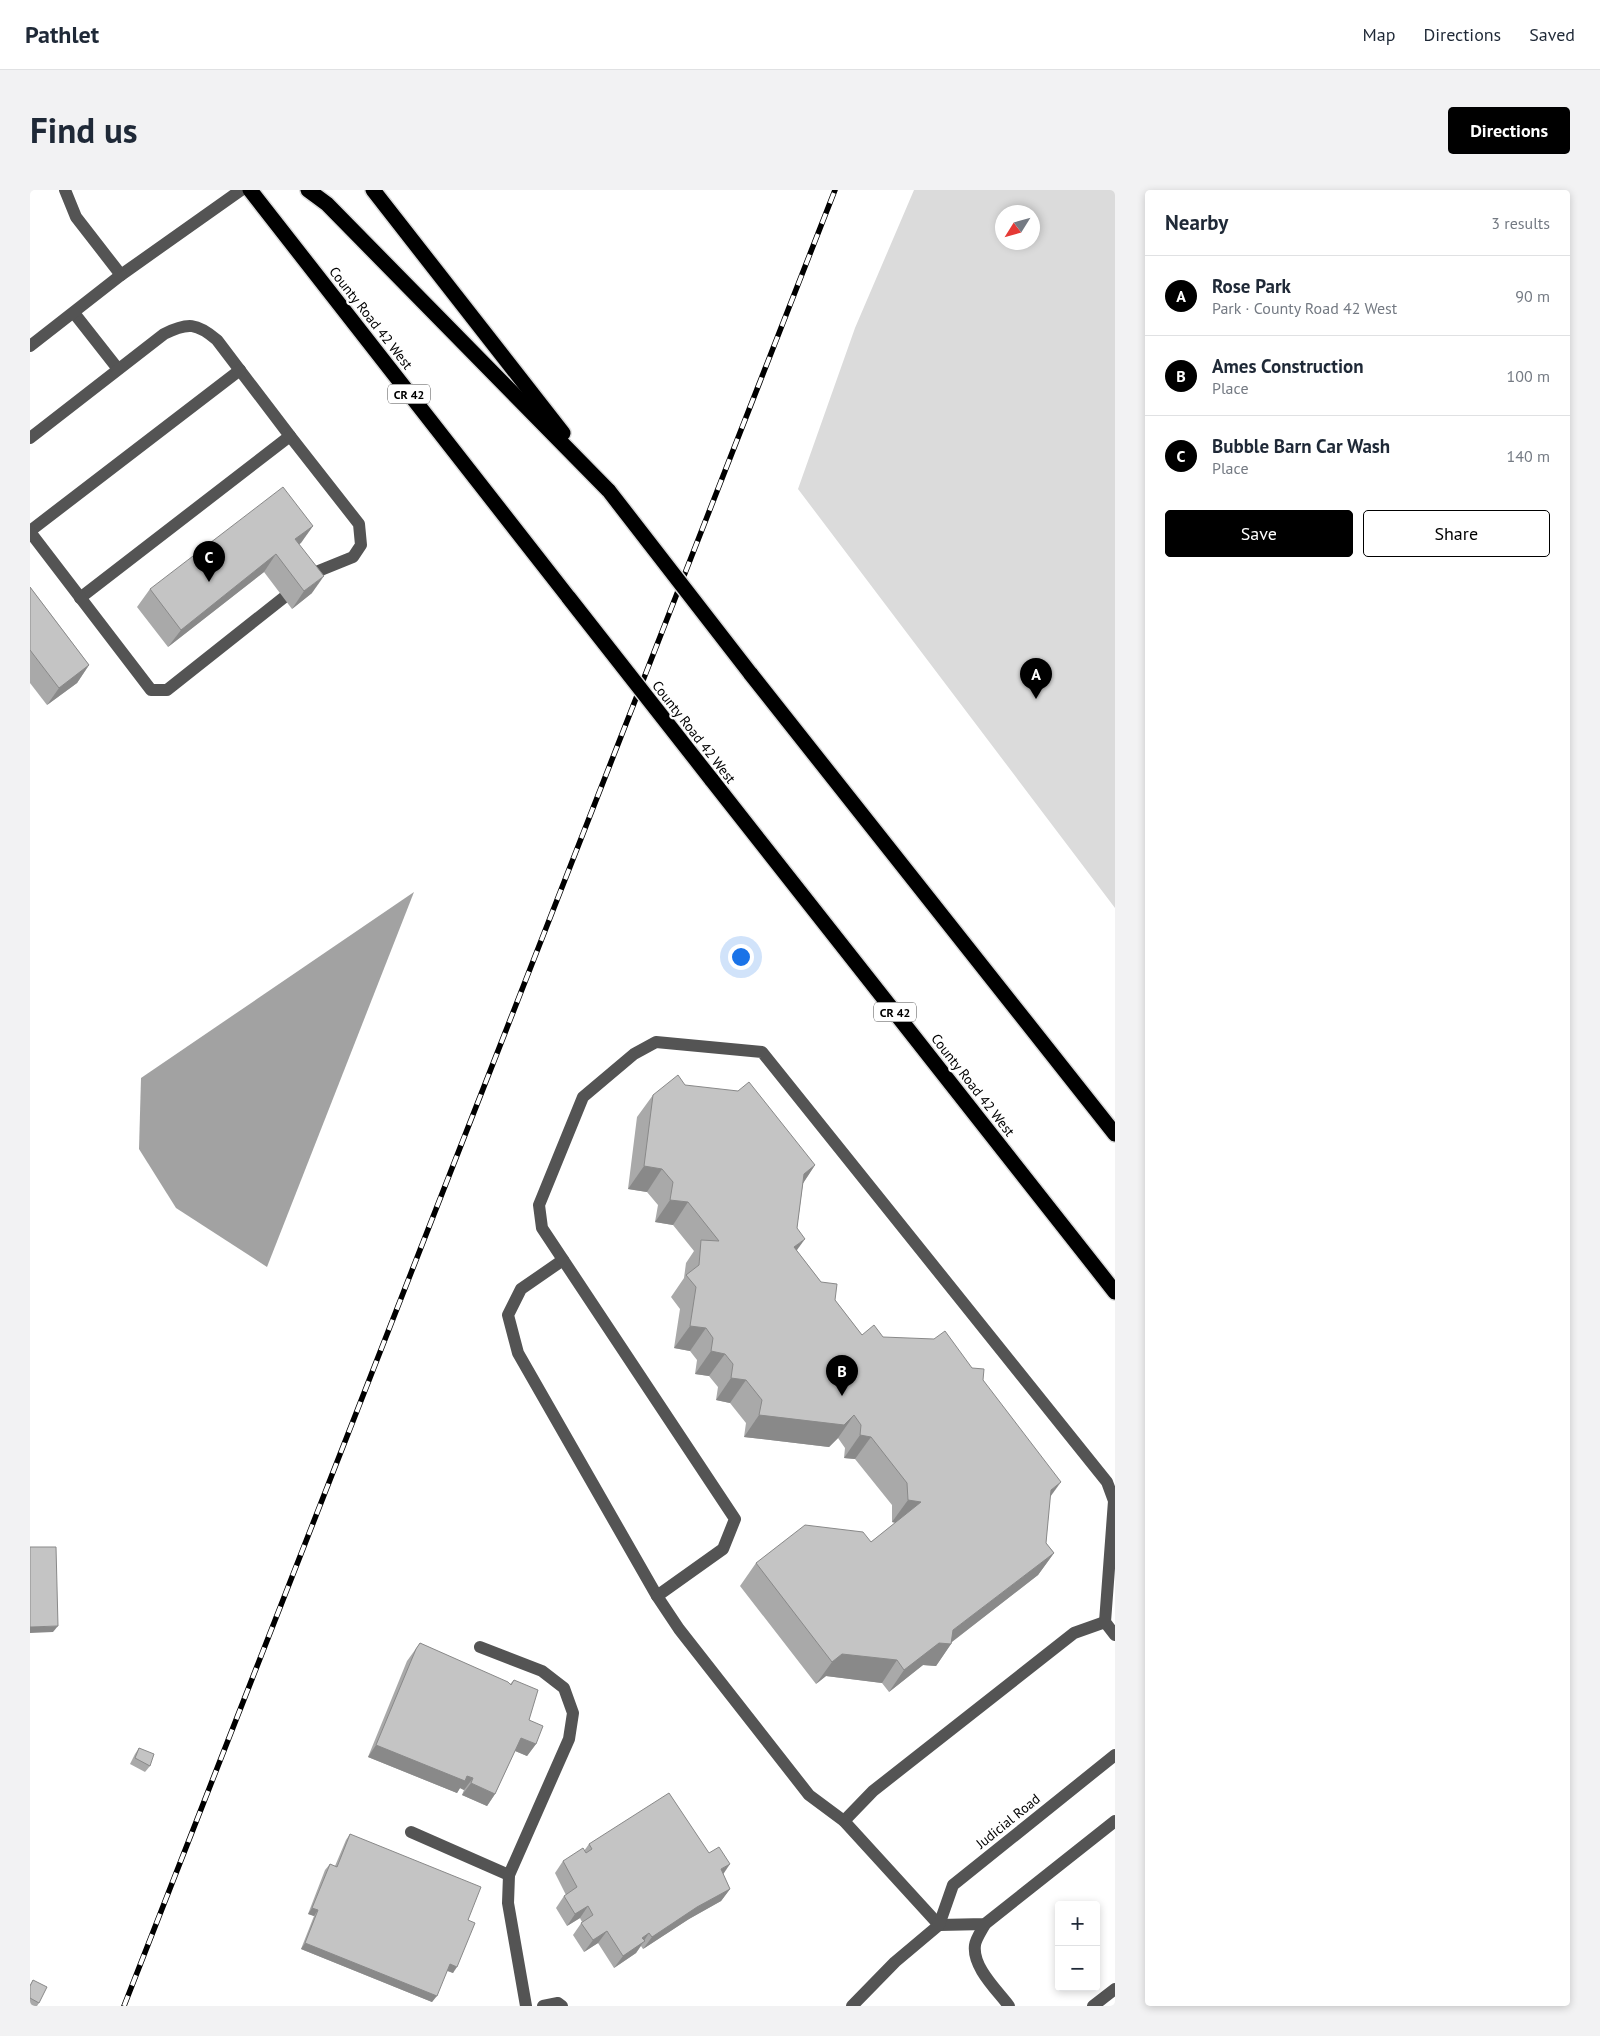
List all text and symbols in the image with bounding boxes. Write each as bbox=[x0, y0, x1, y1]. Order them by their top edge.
text: Pathlet bbox=[25, 19, 99, 50]
text: Map bbox=[1363, 23, 1395, 46]
text: Directions bbox=[1423, 23, 1501, 46]
text: Saved bbox=[1529, 23, 1575, 46]
text: Find us bbox=[30, 107, 138, 153]
button: Directions bbox=[1448, 107, 1570, 154]
north arrow bbox=[995, 205, 1040, 250]
text: Nearby bbox=[1165, 209, 1228, 236]
text: 3 results bbox=[1491, 213, 1550, 233]
street label: County Road 42 West bbox=[325, 263, 417, 373]
text: Rose Park bbox=[1212, 274, 1291, 298]
text: A bbox=[1176, 286, 1186, 306]
text: 90 m bbox=[1515, 286, 1550, 306]
text: Park · County Road 42 West bbox=[1212, 298, 1397, 318]
text: Ames Construction bbox=[1212, 354, 1364, 378]
text: B bbox=[1176, 366, 1186, 386]
text: 100 m bbox=[1507, 366, 1550, 386]
text: Place bbox=[1212, 378, 1249, 398]
road number: CR 42 bbox=[388, 384, 430, 403]
text: Bubble Barn Car Wash bbox=[1212, 434, 1390, 458]
text: C bbox=[1177, 446, 1185, 466]
text: 140 m bbox=[1507, 446, 1550, 466]
text: Place bbox=[1212, 458, 1249, 478]
button: Save bbox=[1165, 510, 1353, 557]
button: Share bbox=[1363, 510, 1550, 557]
pin: C bbox=[193, 541, 225, 582]
pin: A bbox=[1020, 658, 1052, 699]
street label: County Road 42 West bbox=[648, 677, 740, 787]
your location bbox=[728, 944, 754, 970]
road number: CR 42 bbox=[874, 1002, 916, 1022]
street label: County Road 42 West bbox=[927, 1030, 1019, 1140]
pin: B bbox=[826, 1355, 858, 1396]
street label: Judicial Road bbox=[971, 1790, 1044, 1853]
map controls bbox=[1055, 1901, 1100, 1991]
button: + bbox=[1055, 1901, 1100, 1946]
button: − bbox=[1055, 1946, 1100, 1991]

